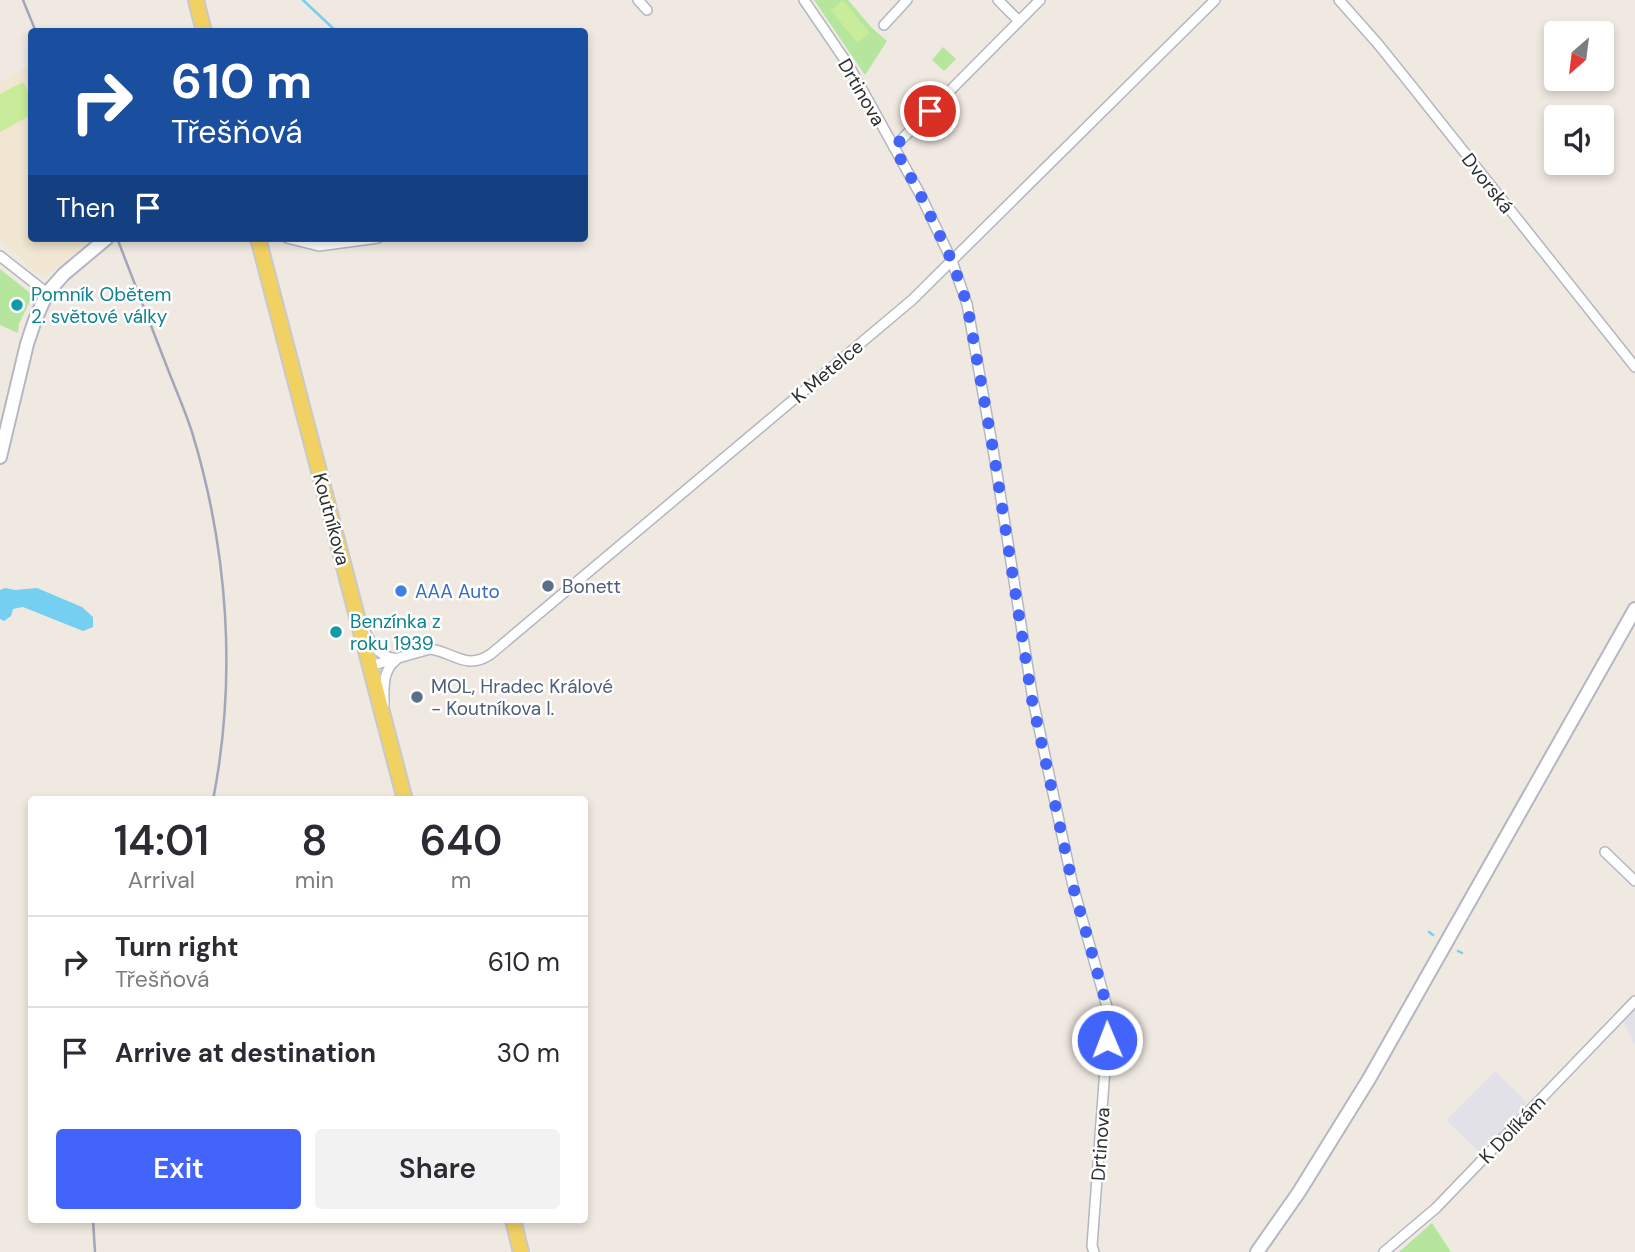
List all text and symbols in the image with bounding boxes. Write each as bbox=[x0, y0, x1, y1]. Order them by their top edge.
north arrow bbox=[1544, 21, 1614, 91]
map controls bbox=[1544, 21, 1614, 175]
text: 610 m bbox=[171, 49, 312, 113]
street label: Drtinova bbox=[832, 54, 891, 130]
icon: right bbox=[56, 56, 147, 147]
pin bbox=[900, 81, 960, 141]
icon: arrive bbox=[911, 92, 949, 130]
button: sound bbox=[1544, 105, 1614, 175]
text: Třešňová bbox=[171, 111, 303, 153]
street label: Dvorská bbox=[1456, 148, 1519, 219]
icon: arrive bbox=[129, 189, 167, 227]
text: Then bbox=[56, 191, 115, 225]
place label: Pomník Obětem 2. světové války bbox=[31, 282, 171, 329]
marker: Pomník Obětem 2. světové války bbox=[9, 297, 25, 313]
street label: K Metelce bbox=[786, 334, 868, 409]
street label: Koutníkova bbox=[307, 470, 356, 568]
place label: Bonett bbox=[562, 574, 621, 599]
marker: Bonett bbox=[540, 578, 556, 594]
place label: AAA Auto bbox=[415, 579, 500, 604]
marker: AAA Auto bbox=[393, 583, 409, 599]
place label: Benzínka z roku 1939 bbox=[350, 609, 441, 656]
marker: Benzínka z roku 1939 bbox=[328, 624, 344, 640]
place label: MOL, Hradec Králové - Koutníkova I. bbox=[431, 674, 613, 721]
marker: MOL, Hradec Králové - Koutníkova I. bbox=[409, 689, 425, 705]
text: 14:01 bbox=[114, 813, 209, 868]
text: 8 bbox=[301, 813, 327, 868]
text: 640 bbox=[420, 813, 502, 868]
text: Arrival bbox=[128, 865, 195, 895]
text: min bbox=[295, 865, 334, 895]
text: m bbox=[451, 865, 471, 895]
text: Turn right bbox=[115, 930, 239, 964]
icon: right bbox=[56, 943, 94, 981]
text: 610 m bbox=[488, 945, 560, 979]
text: Třešňová bbox=[115, 964, 210, 994]
position arrow bbox=[1070, 1003, 1144, 1077]
icon: arrive bbox=[56, 1034, 94, 1072]
text: Arrive at destination bbox=[115, 1036, 376, 1070]
text: 30 m bbox=[497, 1036, 560, 1070]
street label: K Dolíkám bbox=[1474, 1090, 1551, 1169]
street label: Drtinova bbox=[1085, 1106, 1116, 1182]
button: Exit bbox=[56, 1129, 301, 1209]
button: Share bbox=[315, 1129, 560, 1209]

